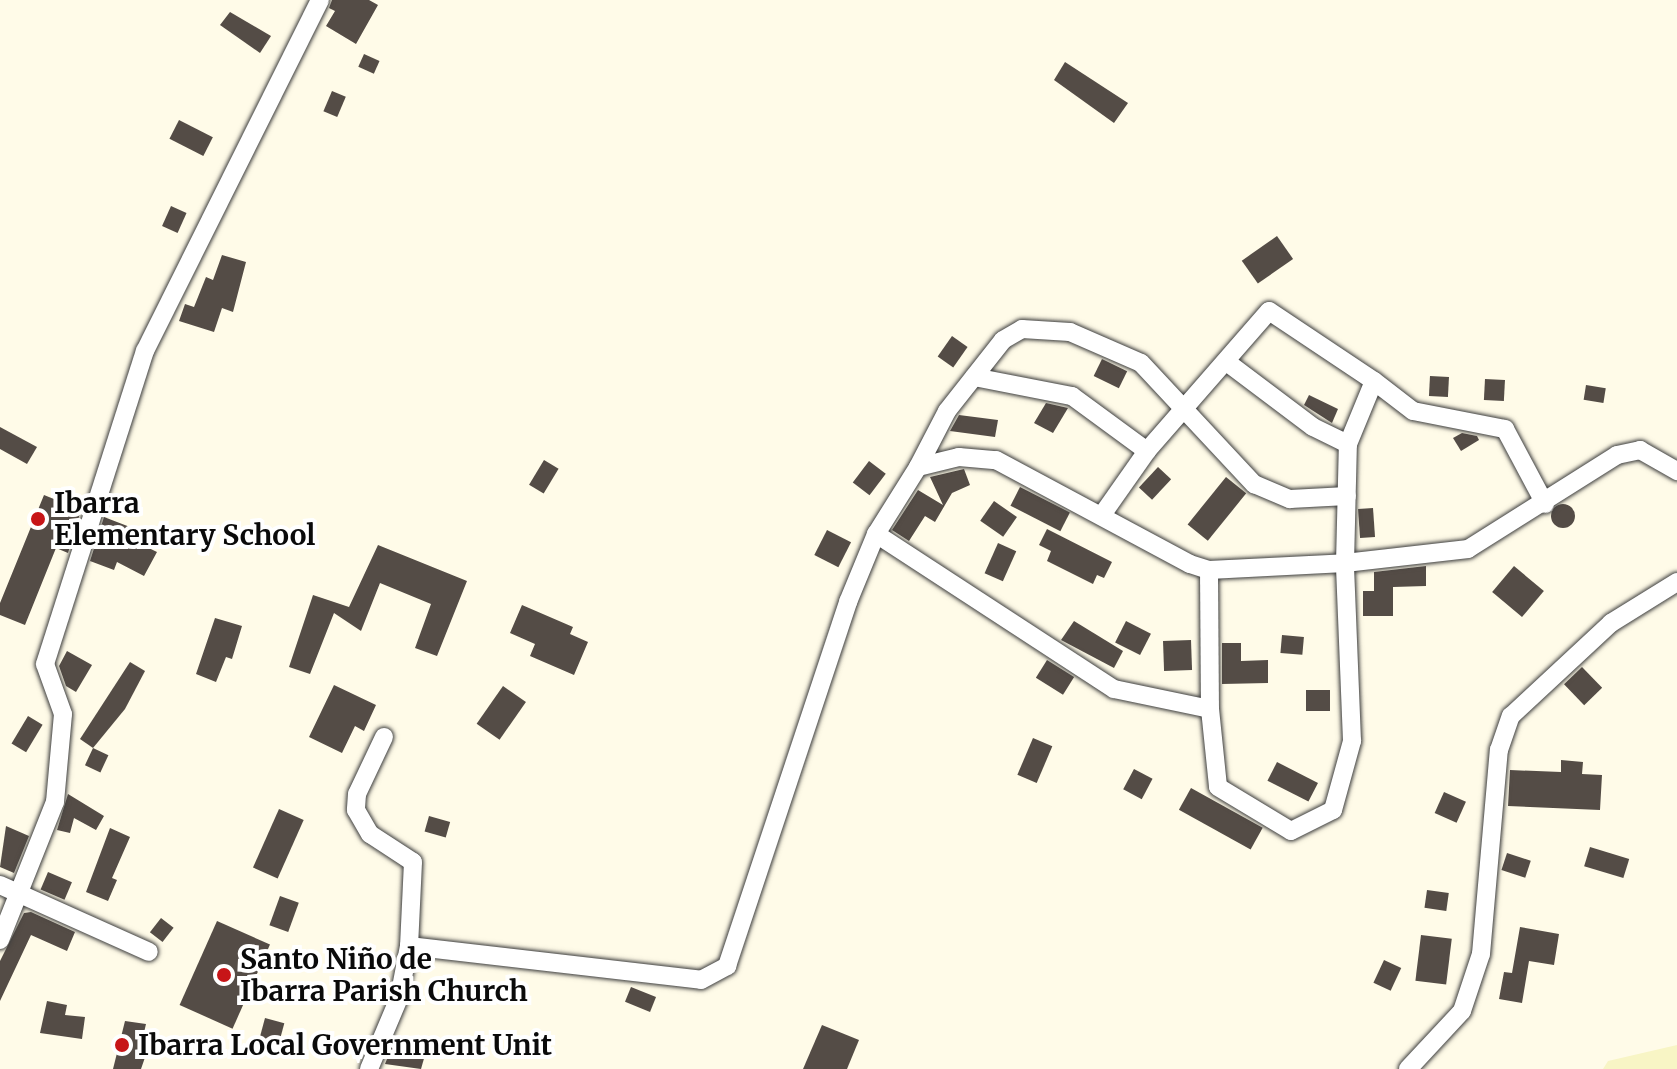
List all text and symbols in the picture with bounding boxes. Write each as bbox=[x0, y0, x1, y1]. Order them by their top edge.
place label: Ibarra Elementary School bbox=[54, 486, 315, 552]
marker: Ibarra Elementary School bbox=[29, 510, 47, 528]
place label: Santo Niño de Ibarra Parish Church bbox=[240, 942, 528, 1008]
marker: Santo Niño de Ibarra Parish Church bbox=[215, 966, 233, 984]
place label: Ibarra Local Government Unit bbox=[138, 1028, 552, 1062]
marker: Ibarra Local Government Unit bbox=[113, 1036, 131, 1054]

